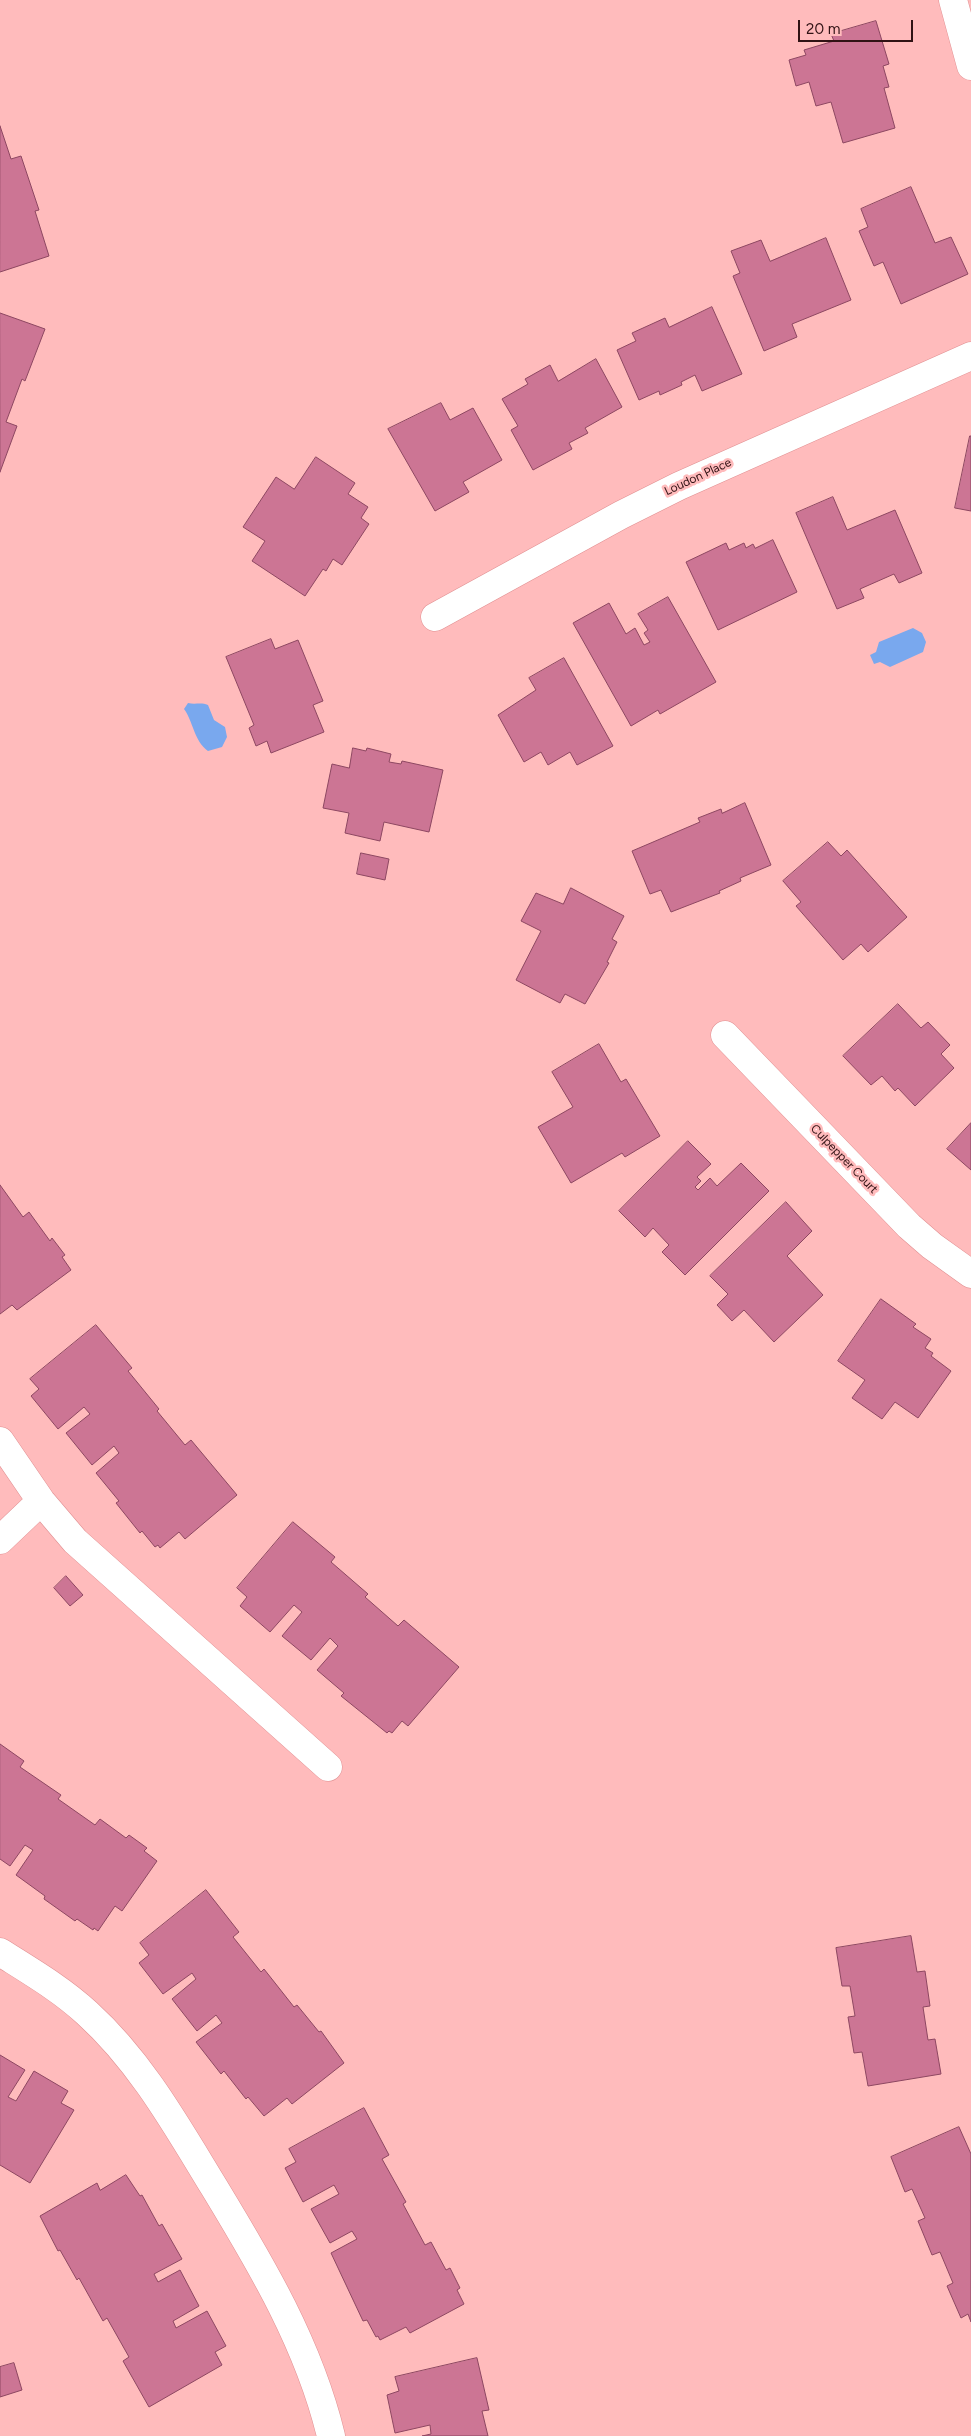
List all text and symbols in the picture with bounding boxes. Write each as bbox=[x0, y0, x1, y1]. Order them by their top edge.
scale bar bbox=[801, 10, 916, 42]
text: 20 m bbox=[806, 20, 840, 38]
street label: Loudon Place bbox=[662, 455, 734, 499]
street label: Culpepper Court bbox=[807, 1122, 881, 1196]

